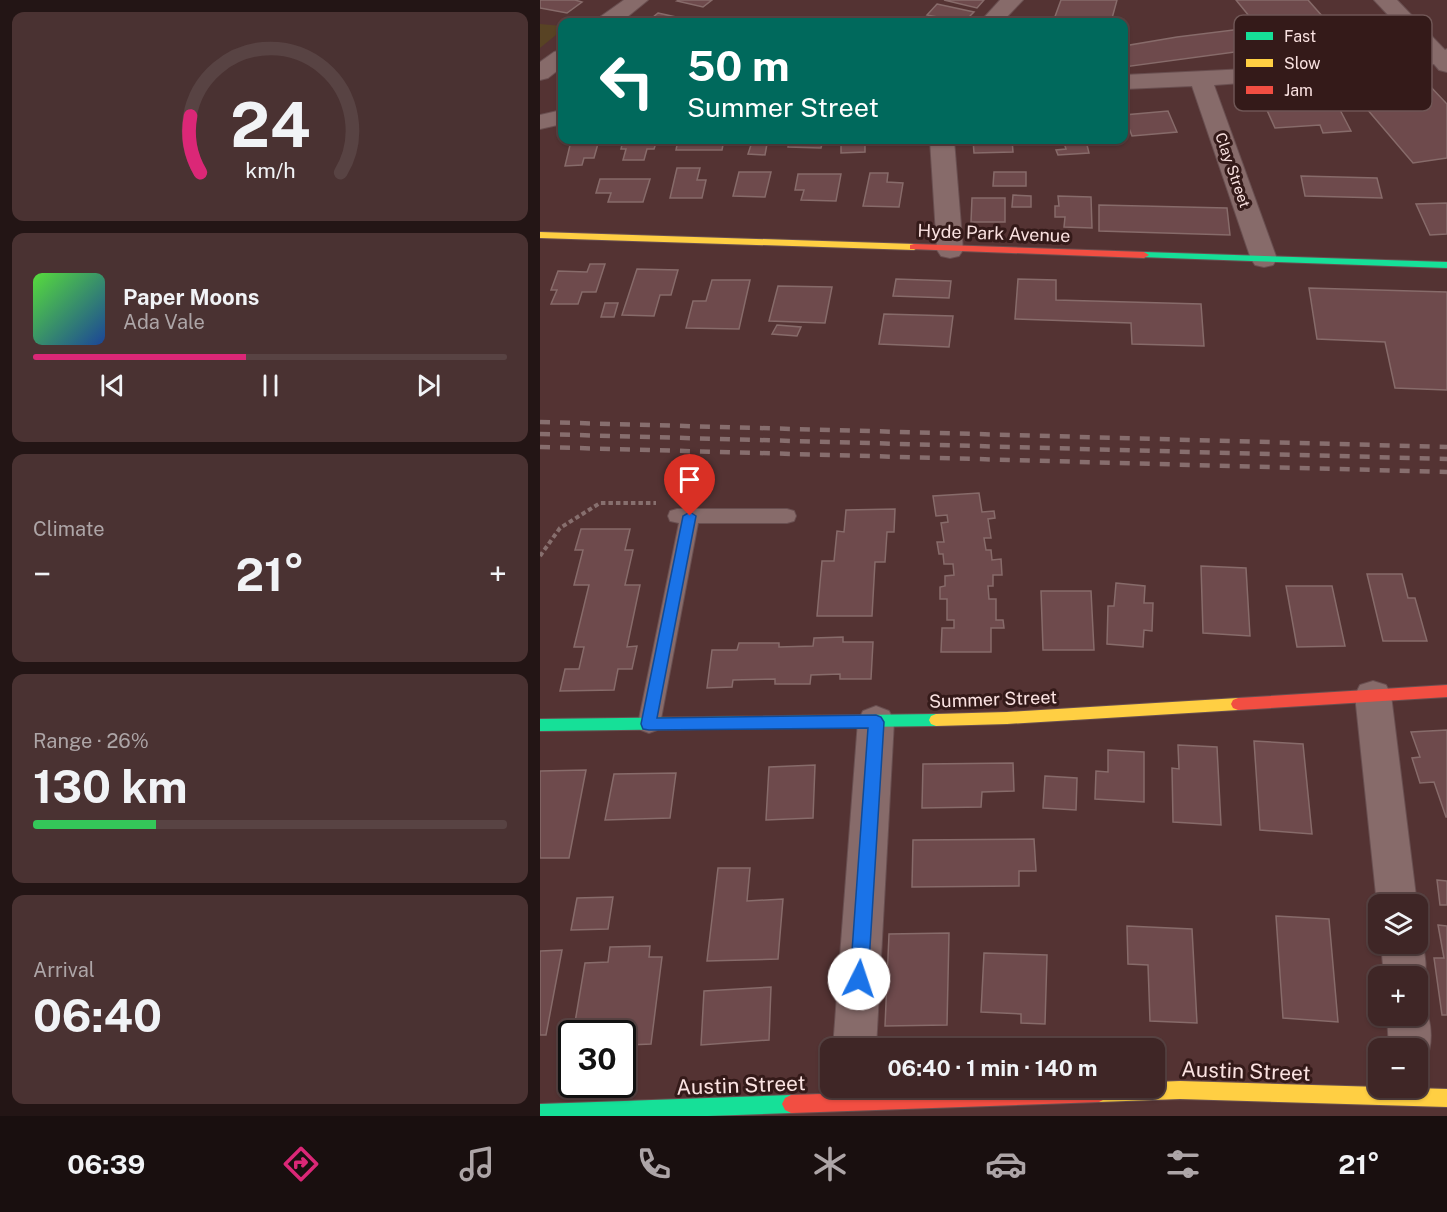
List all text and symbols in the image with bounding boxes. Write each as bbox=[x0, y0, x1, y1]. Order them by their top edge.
legend bbox=[1234, 15, 1432, 111]
text: Fast bbox=[1284, 27, 1316, 46]
text: 50 m bbox=[687, 41, 790, 90]
icon: left bbox=[588, 42, 666, 120]
text: Slow bbox=[1284, 54, 1321, 73]
text: Jam bbox=[1284, 81, 1313, 100]
text: 24 bbox=[230, 89, 310, 162]
text: Summer Street bbox=[687, 91, 879, 123]
street label: Clay Street bbox=[1212, 130, 1254, 210]
text: km/h bbox=[245, 159, 295, 184]
street label: Hyde Park Avenue bbox=[917, 220, 1071, 246]
text: Paper Moons bbox=[123, 284, 259, 310]
text: Ada Vale bbox=[123, 310, 205, 334]
icon: previous bbox=[96, 369, 129, 402]
icon: pause bbox=[254, 369, 287, 402]
icon: next bbox=[412, 369, 445, 402]
pin bbox=[664, 454, 715, 516]
icon: arrive bbox=[673, 463, 706, 496]
text: Climate bbox=[33, 517, 105, 541]
text: 21° bbox=[235, 548, 305, 601]
text: − bbox=[33, 555, 51, 593]
text: + bbox=[489, 555, 507, 593]
street label: Summer Street bbox=[929, 686, 1057, 712]
text: Range · 26% bbox=[33, 729, 149, 753]
text: 130 km bbox=[33, 760, 188, 813]
map controls bbox=[1368, 894, 1428, 1098]
button: layers bbox=[1368, 894, 1428, 954]
position arrow bbox=[827, 947, 891, 1011]
text: Arrival bbox=[33, 958, 95, 982]
button: + bbox=[1368, 966, 1428, 1026]
text: 06:40 bbox=[33, 989, 162, 1042]
speed limit sign: 30 bbox=[558, 1020, 636, 1098]
button: − bbox=[1368, 1038, 1428, 1098]
text: 06:40 · 1 min · 140 m bbox=[888, 1055, 1097, 1081]
street label: Austin Street bbox=[1181, 1056, 1311, 1086]
street label: Austin Street bbox=[676, 1070, 806, 1100]
icon: directions bbox=[280, 1143, 322, 1185]
icon: music bbox=[456, 1143, 498, 1185]
icon: phone bbox=[633, 1143, 675, 1185]
icon: climate bbox=[809, 1143, 851, 1185]
icon: car bbox=[985, 1143, 1027, 1185]
icon: filters bbox=[1162, 1143, 1204, 1185]
text: 06:39 bbox=[67, 1148, 145, 1180]
text: 21° bbox=[1338, 1148, 1380, 1180]

